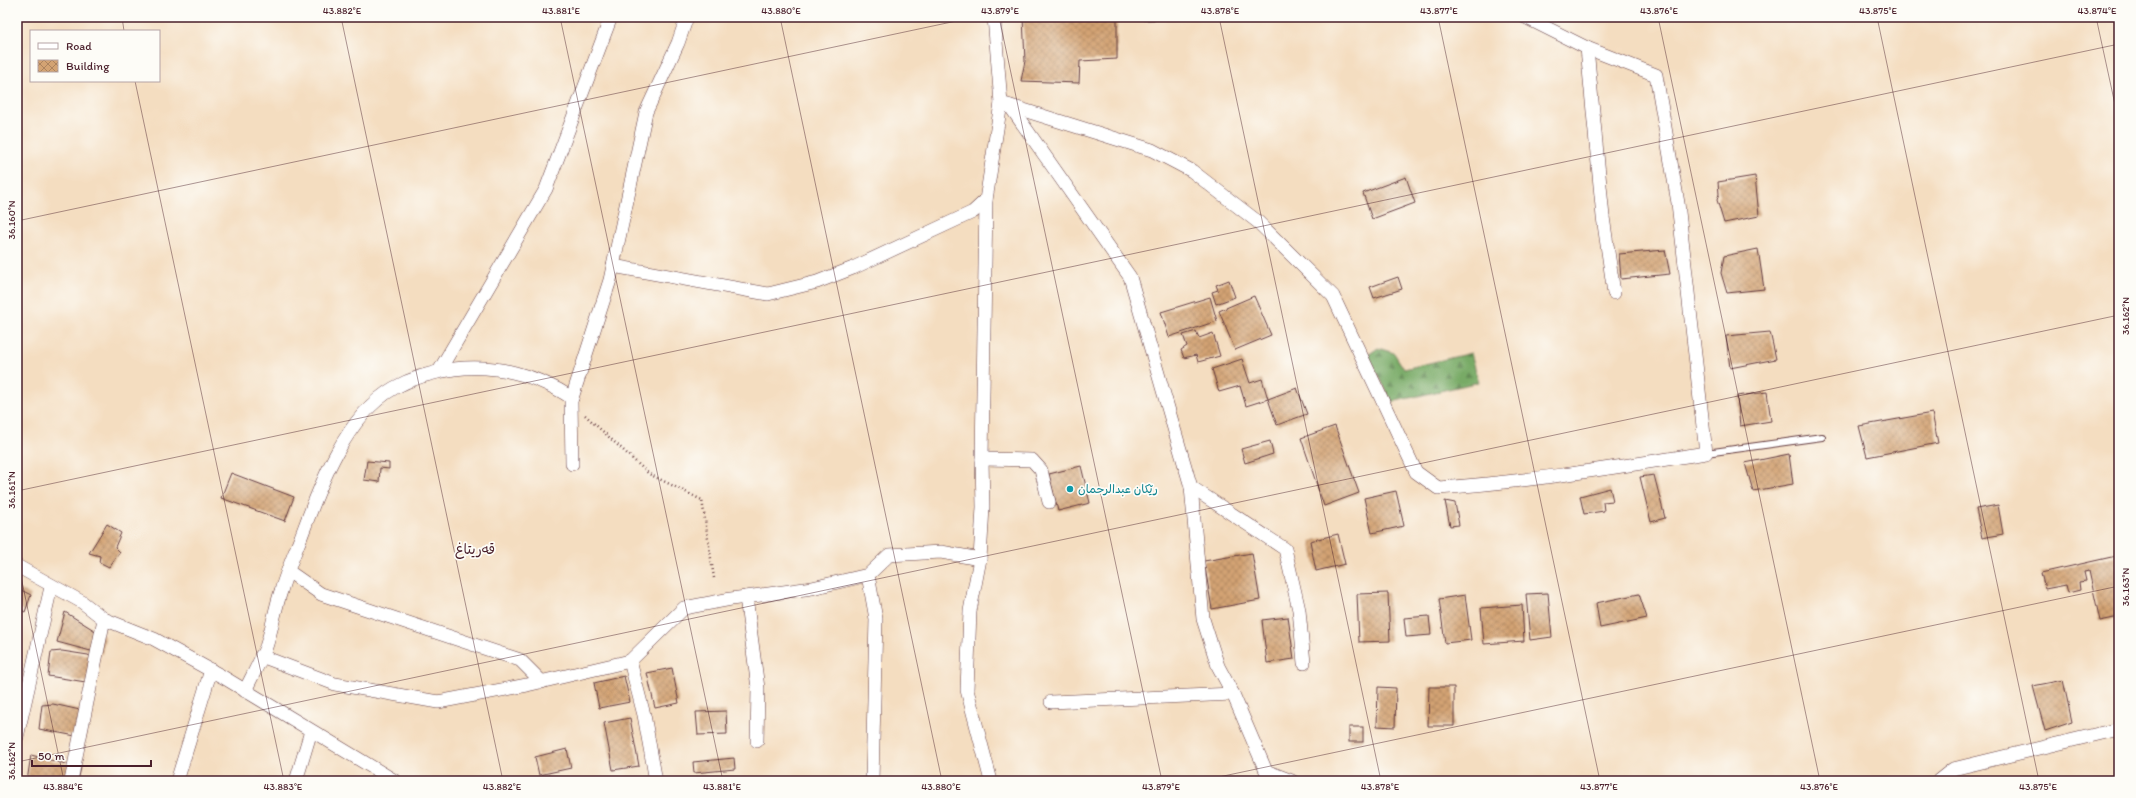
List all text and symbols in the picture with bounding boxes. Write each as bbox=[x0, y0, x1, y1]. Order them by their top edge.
text: 43.882°E bbox=[323, 4, 362, 17]
text: 43.881°E bbox=[542, 4, 580, 17]
text: 43.880°E bbox=[761, 4, 801, 17]
text: 43.879°E bbox=[981, 4, 1020, 17]
text: 43.878°E bbox=[1201, 4, 1240, 17]
text: 43.877°E bbox=[1420, 4, 1458, 17]
text: 43.876°E bbox=[1640, 4, 1679, 17]
text: 43.875°E bbox=[1859, 4, 1898, 17]
text: 43.874°E bbox=[2078, 4, 2117, 17]
legend bbox=[30, 30, 160, 82]
text: Road bbox=[66, 39, 92, 53]
text: Building bbox=[66, 59, 110, 73]
text: 36.160°N bbox=[5, 200, 18, 240]
text: 36.162°N bbox=[2119, 297, 2132, 335]
text: 36.161°N bbox=[5, 471, 18, 509]
place label: رێكان عبدالرحمان bbox=[1078, 482, 1158, 497]
marker: رێكان عبدالرحمان bbox=[1065, 484, 1075, 494]
district label: قەریتاغ bbox=[455, 541, 495, 559]
text: 36.163°N bbox=[2119, 568, 2132, 606]
text: 36.162°N bbox=[5, 742, 18, 780]
scale bar bbox=[32, 742, 151, 768]
text: 50 m bbox=[38, 749, 64, 763]
text: 43.884°E bbox=[43, 780, 83, 793]
text: 43.883°E bbox=[264, 780, 303, 793]
text: 43.882°E bbox=[483, 780, 522, 793]
text: 43.881°E bbox=[703, 780, 741, 793]
text: 43.880°E bbox=[921, 780, 961, 793]
text: 43.879°E bbox=[1142, 780, 1181, 793]
text: 43.878°E bbox=[1361, 780, 1400, 793]
text: 43.877°E bbox=[1580, 780, 1618, 793]
text: 43.876°E bbox=[1800, 780, 1839, 793]
text: 43.875°E bbox=[2019, 780, 2058, 793]

